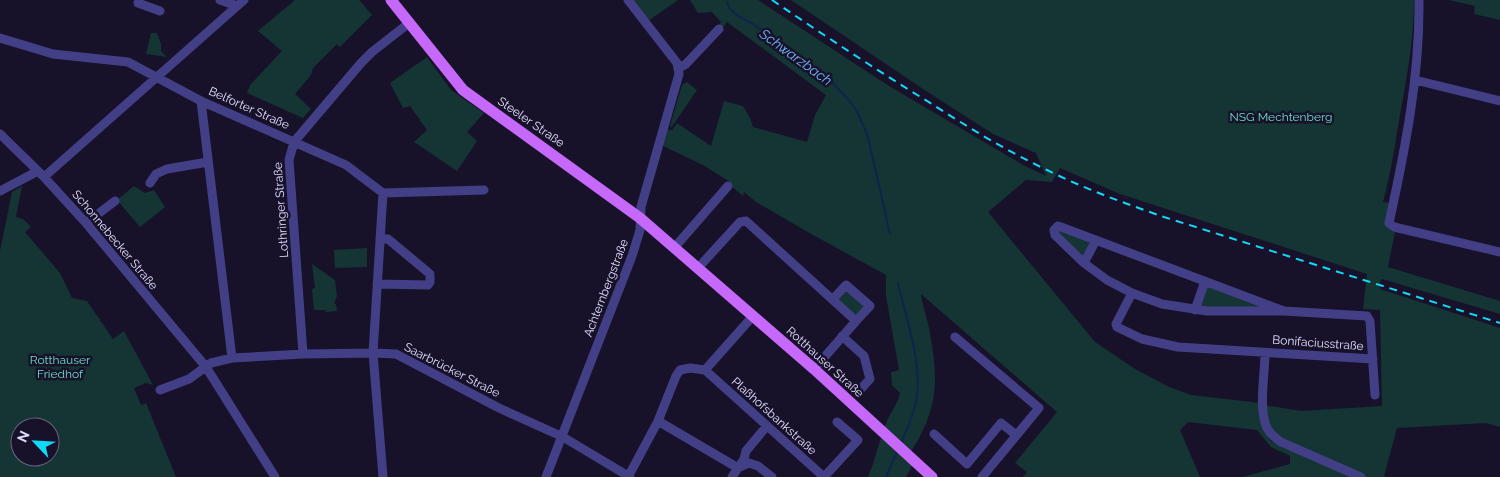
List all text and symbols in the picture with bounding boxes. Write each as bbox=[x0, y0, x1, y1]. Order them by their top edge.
water label: Schwarzbach bbox=[756, 25, 835, 89]
street label: Belforter Straße bbox=[206, 84, 292, 132]
street label: Steeler Straße bbox=[495, 94, 567, 150]
park label: NSG Mechtenberg bbox=[1229, 110, 1333, 124]
street label: Lothringer Straße bbox=[271, 162, 291, 258]
street label: Schonnebecker Straße bbox=[69, 187, 161, 293]
street label: Achternbergstraße bbox=[581, 237, 631, 339]
street label: Rotthauser Straße bbox=[784, 324, 866, 400]
street label: Bonifaciusstraße bbox=[1272, 333, 1364, 353]
street label: Saarbrücker Straße bbox=[402, 340, 502, 400]
park label: Rotthauser Friedhof bbox=[30, 353, 91, 381]
street label: Plaßhofsbankstraße bbox=[729, 374, 819, 458]
north arrow bbox=[10, 417, 60, 467]
text: N bbox=[14, 428, 33, 445]

